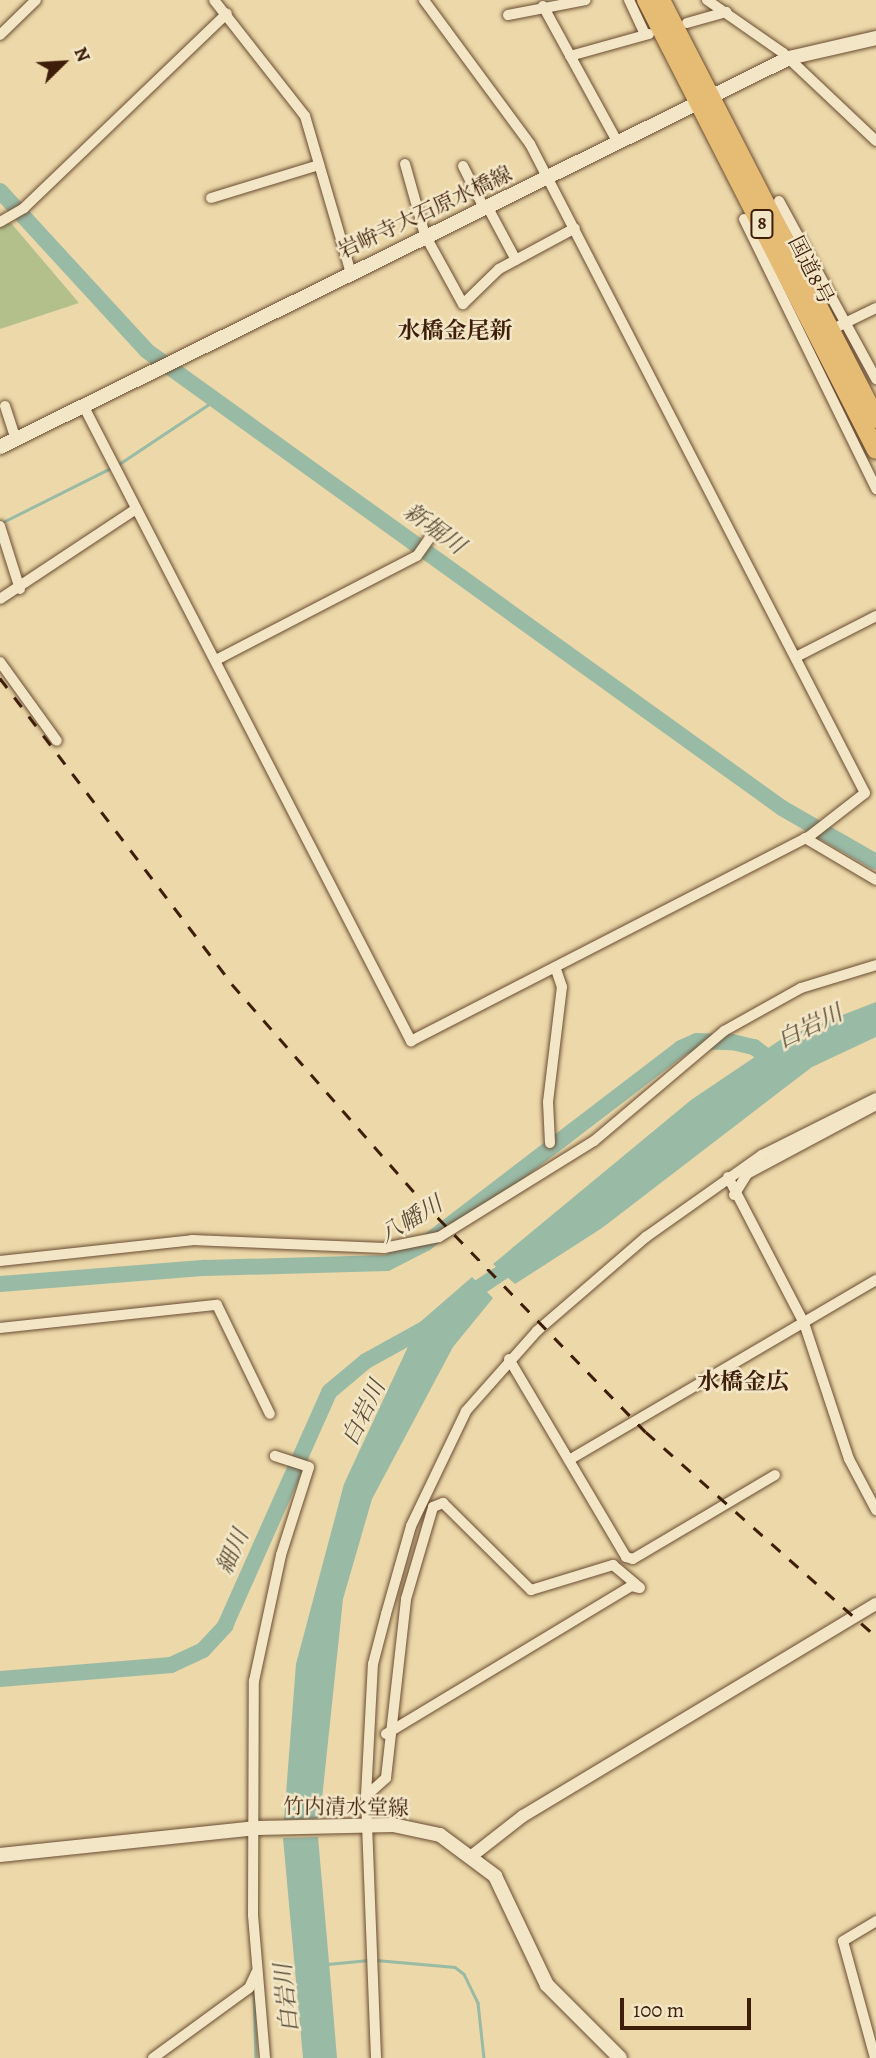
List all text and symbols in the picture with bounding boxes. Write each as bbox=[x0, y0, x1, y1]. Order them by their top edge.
north arrow bbox=[28, 28, 98, 98]
text: N bbox=[67, 43, 97, 66]
street label: 岩峅寺大石原水橋線 bbox=[334, 161, 516, 263]
road number: 8 bbox=[750, 208, 774, 240]
street label: 国道8号 bbox=[783, 232, 839, 308]
district label: 水橋金尾新 bbox=[398, 317, 512, 345]
water label: 新堀川 bbox=[398, 498, 470, 560]
water label: 白岩川 bbox=[773, 999, 847, 1055]
water label: 八幡川 bbox=[374, 1190, 448, 1250]
district label: 水橋金広 bbox=[697, 1368, 789, 1396]
water label: 白岩川 bbox=[336, 1376, 392, 1450]
water label: 細川 bbox=[211, 1525, 255, 1579]
street label: 竹内清水堂線 bbox=[283, 1793, 409, 1821]
water label: 白岩川 bbox=[270, 1962, 304, 2034]
scale bar bbox=[624, 1984, 755, 2028]
text: 100 m bbox=[633, 1996, 684, 2024]

